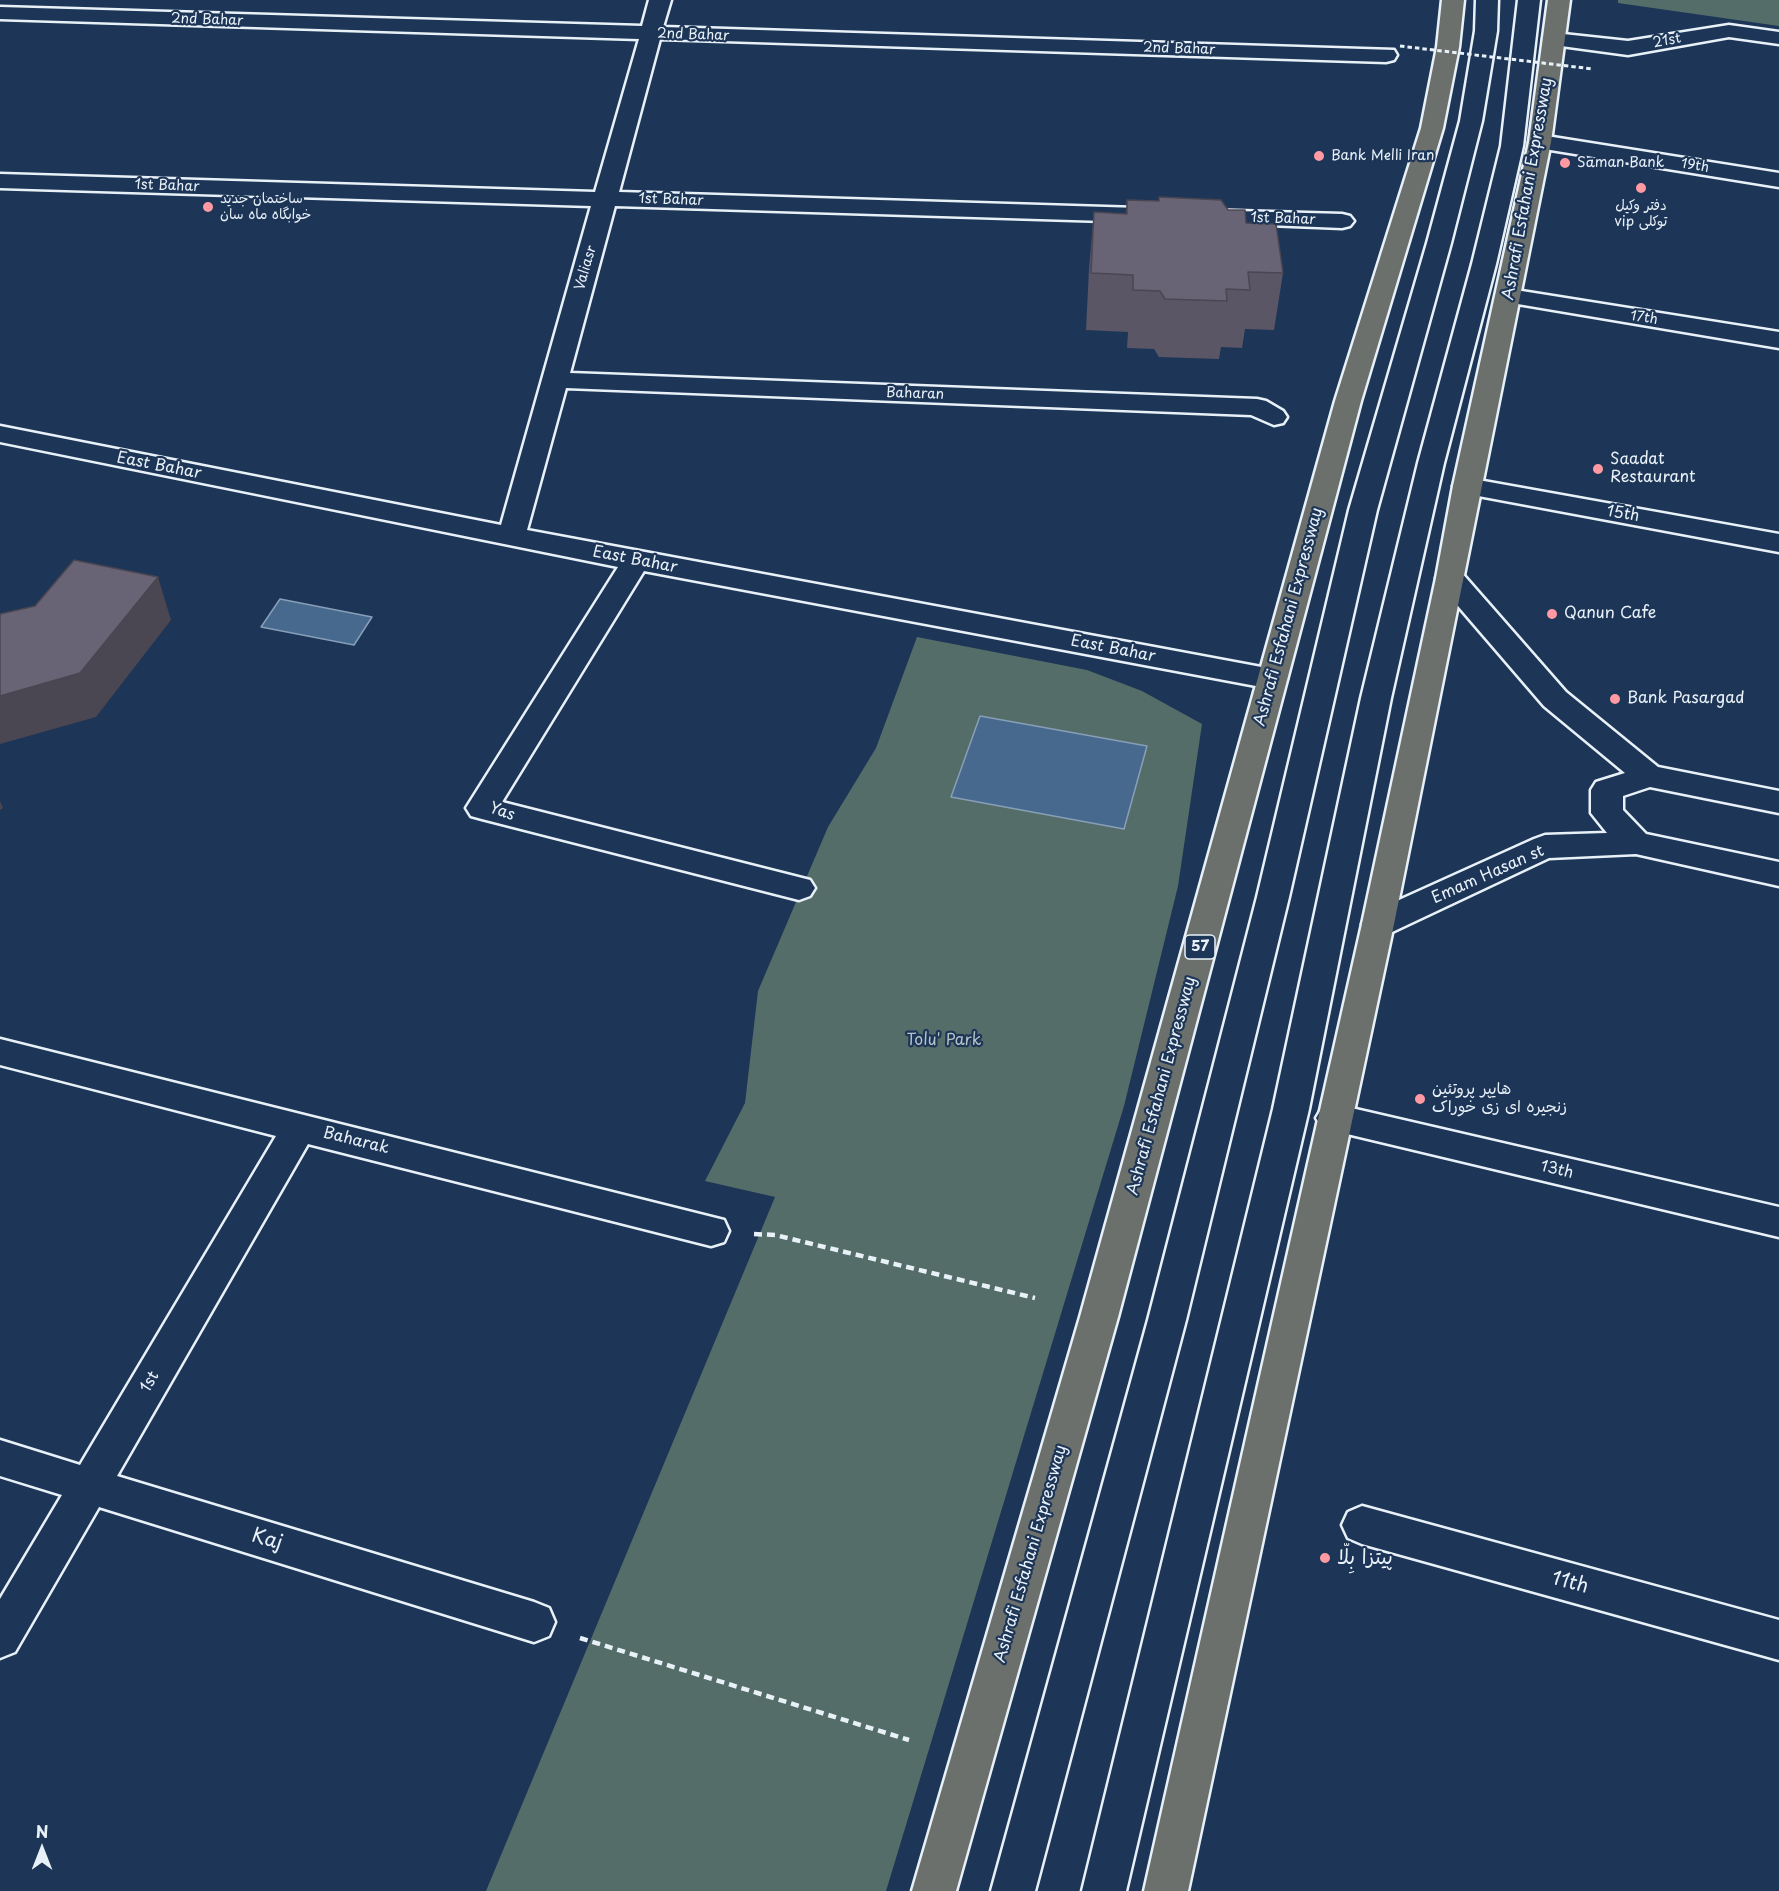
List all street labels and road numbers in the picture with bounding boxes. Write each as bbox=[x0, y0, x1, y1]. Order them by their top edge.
street label: 2nd Bahar bbox=[171, 10, 243, 30]
street label: 2nd Bahar bbox=[657, 25, 729, 45]
street label: 21st bbox=[1652, 30, 1682, 52]
street label: 2nd Bahar bbox=[1143, 39, 1215, 59]
street label: Ashrafi Esfahani Expressway bbox=[1499, 76, 1557, 302]
street label: 19th bbox=[1680, 156, 1710, 176]
street label: 1st Bahar bbox=[134, 176, 200, 196]
street label: 1st Bahar bbox=[638, 190, 704, 210]
street label: 1st Bahar bbox=[1250, 209, 1316, 229]
street label: Valiasr bbox=[572, 244, 600, 292]
street label: 17th bbox=[1629, 308, 1659, 328]
street label: Baharan bbox=[886, 385, 944, 403]
street label: East Bahar bbox=[115, 448, 203, 484]
street label: 15th bbox=[1605, 502, 1641, 526]
street label: Ashrafi Esfahani Expressway bbox=[1251, 506, 1327, 728]
street label: East Bahar bbox=[591, 542, 679, 578]
street label: East Bahar bbox=[1069, 631, 1157, 667]
street label: Yas bbox=[487, 799, 517, 825]
street label: Emam Hasan st bbox=[1429, 842, 1547, 908]
road number: 57 bbox=[1185, 935, 1215, 959]
street label: Ashrafi Esfahani Expressway bbox=[1124, 975, 1200, 1197]
street label: Baharak bbox=[321, 1124, 391, 1158]
street label: 13th bbox=[1539, 1157, 1575, 1183]
street label: 1st bbox=[136, 1368, 164, 1396]
street label: Ashrafi Esfahani Expressway bbox=[991, 1443, 1071, 1665]
street label: Kaj bbox=[249, 1524, 285, 1556]
street label: 11th bbox=[1549, 1567, 1591, 1599]

